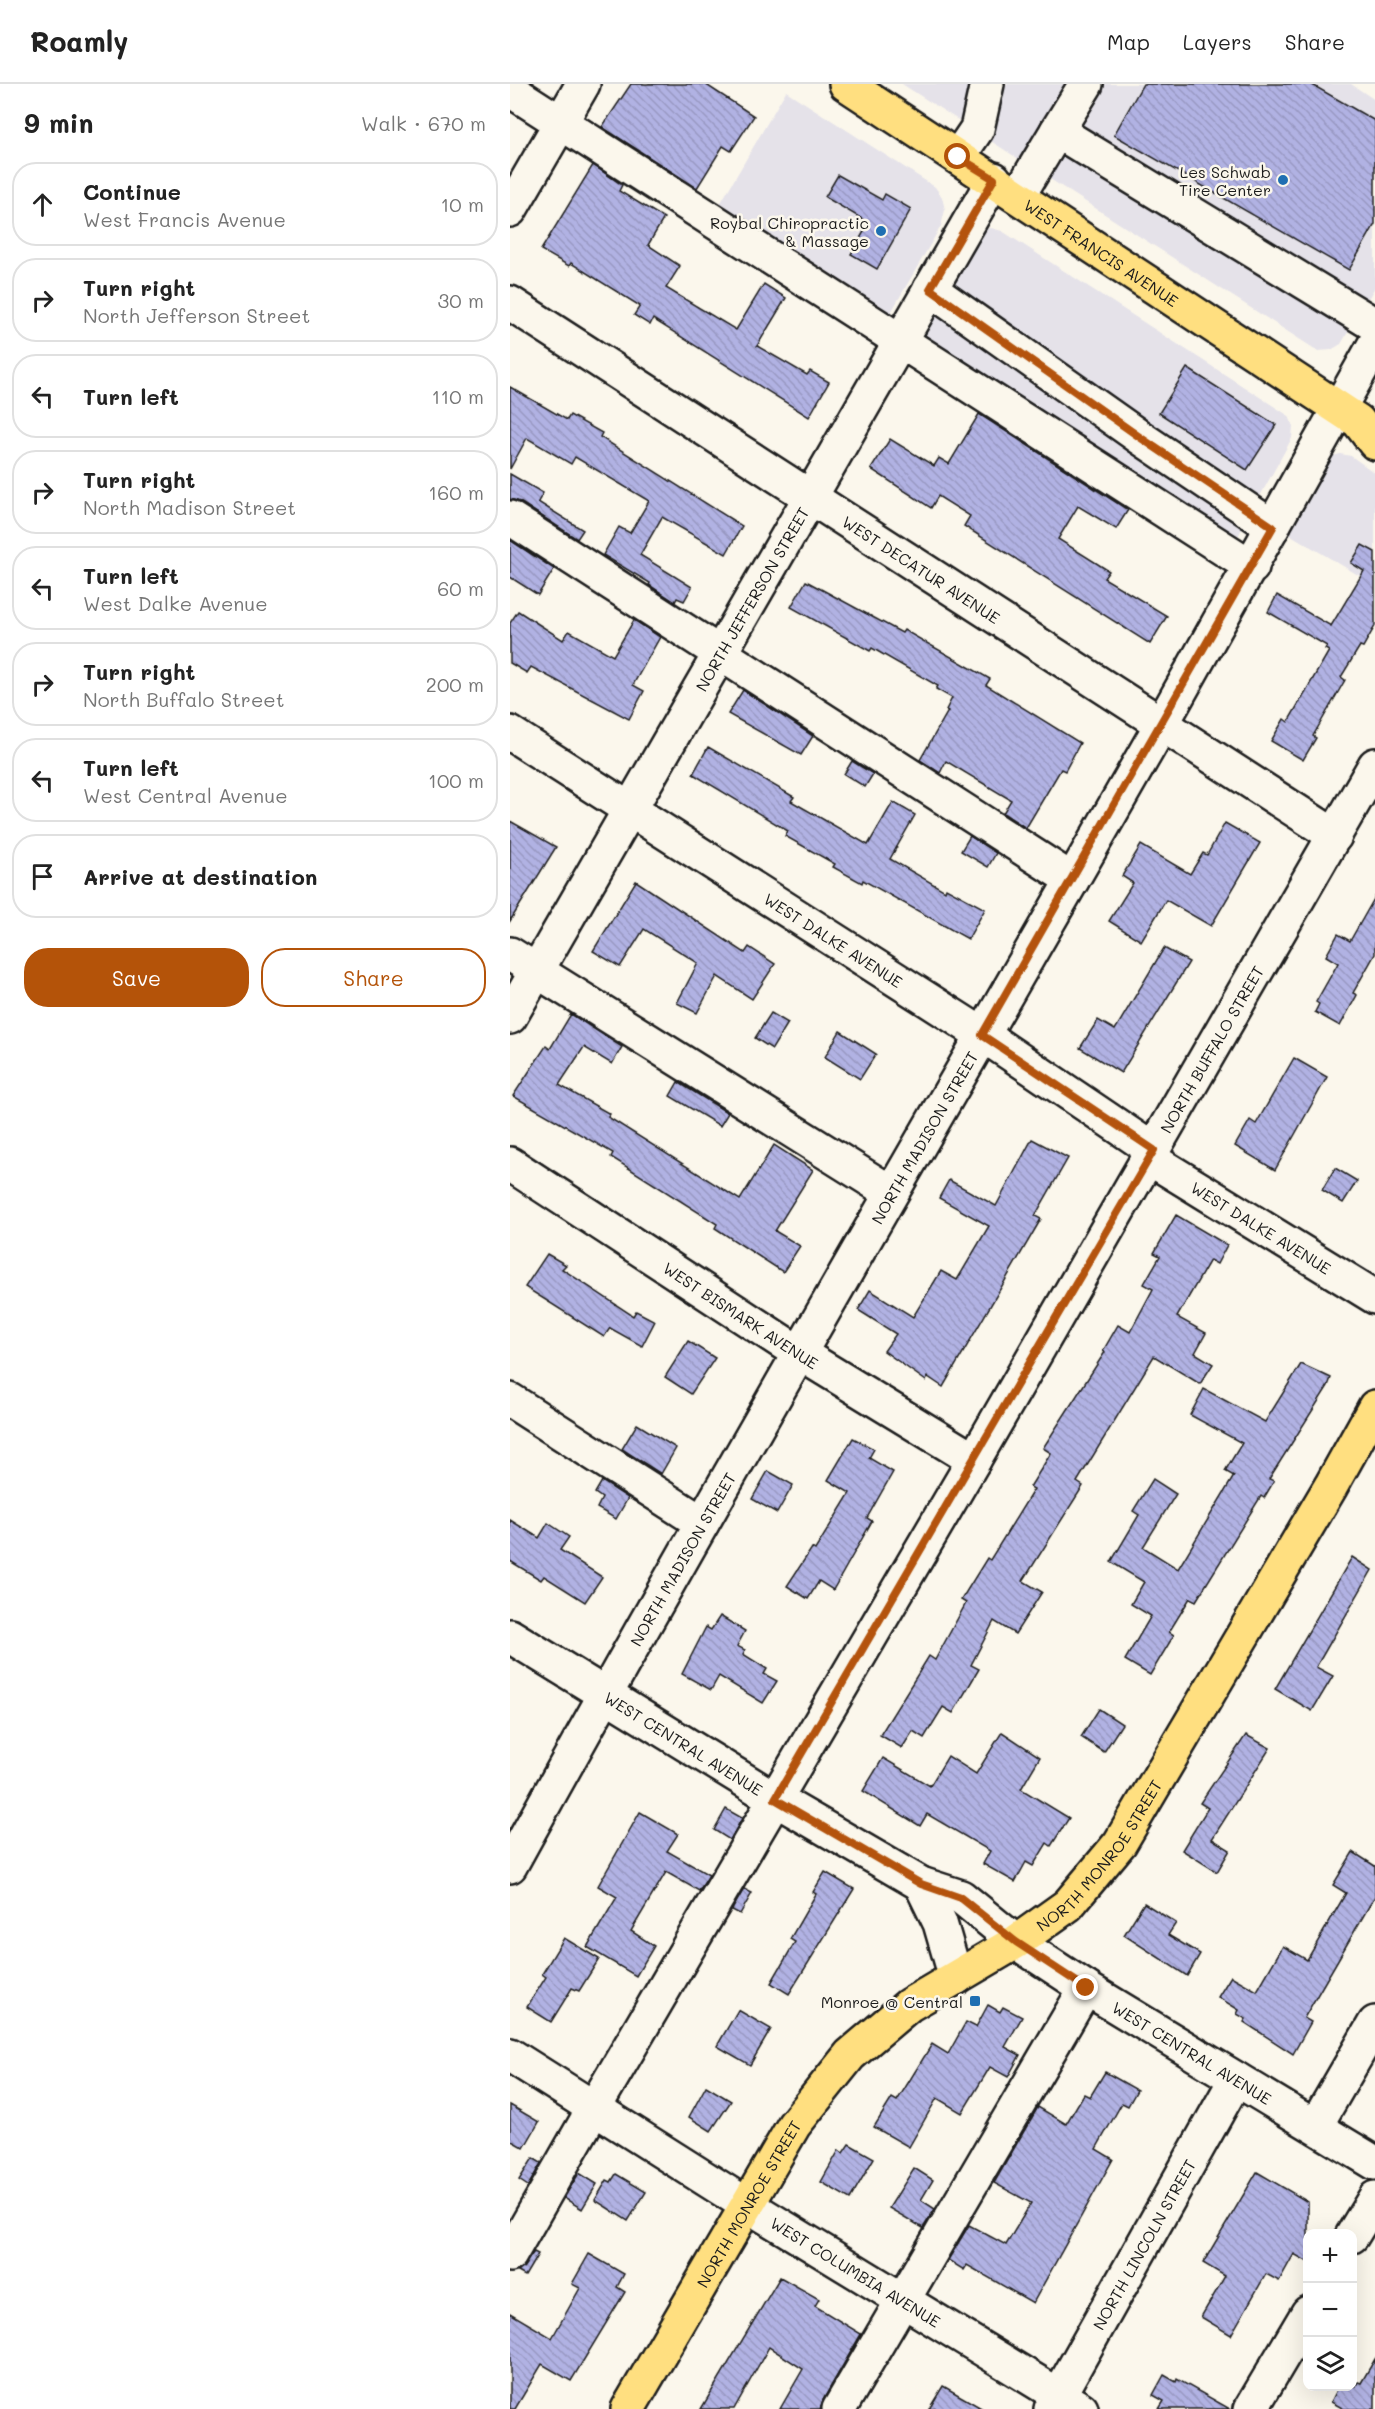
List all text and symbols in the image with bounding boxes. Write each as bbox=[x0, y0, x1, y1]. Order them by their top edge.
text: Roamly bbox=[30, 23, 129, 59]
text: Map bbox=[1107, 28, 1150, 55]
text: Layers bbox=[1183, 28, 1252, 55]
text: Share bbox=[1285, 28, 1345, 55]
text: 9 min bbox=[24, 106, 93, 140]
text: Walk · 670 m bbox=[361, 110, 486, 136]
route start bbox=[944, 143, 970, 169]
place label: Les Schwab Tire Center bbox=[1179, 161, 1271, 200]
marker: Les Schwab Tire Center bbox=[1276, 173, 1290, 187]
text: Continue bbox=[83, 177, 181, 206]
icon: ahead bbox=[26, 188, 59, 221]
text: 10 m bbox=[440, 191, 484, 217]
street label: WEST FRANCIS AVENUE bbox=[1020, 194, 1183, 311]
text: West Francis Avenue bbox=[83, 206, 286, 232]
place label: Roybal Chiropractic & Massage bbox=[710, 212, 869, 251]
marker: Roybal Chiropractic & Massage bbox=[874, 224, 888, 238]
text: Turn right bbox=[83, 273, 195, 302]
icon: right bbox=[26, 284, 59, 317]
text: 30 m bbox=[438, 287, 484, 313]
text: North Jefferson Street bbox=[83, 302, 310, 328]
icon: left bbox=[26, 380, 59, 413]
text: Turn left bbox=[83, 382, 179, 411]
text: 110 m bbox=[431, 383, 484, 409]
text: Turn right bbox=[83, 465, 195, 494]
icon: right bbox=[26, 476, 59, 509]
text: 160 m bbox=[428, 479, 484, 505]
text: North Madison Street bbox=[83, 494, 296, 520]
street label: NORTH JEFFERSON STREET bbox=[690, 503, 813, 695]
street label: WEST DECATUR AVENUE bbox=[839, 510, 1004, 628]
text: Turn left bbox=[83, 561, 179, 590]
icon: left bbox=[26, 572, 59, 605]
text: 60 m bbox=[437, 575, 484, 601]
text: West Dalke Avenue bbox=[83, 590, 268, 616]
text: Turn right bbox=[83, 657, 195, 686]
icon: right bbox=[26, 668, 59, 701]
text: 200 m bbox=[426, 671, 484, 697]
text: North Buffalo Street bbox=[83, 686, 284, 712]
text: Turn left bbox=[83, 753, 179, 782]
icon: left bbox=[26, 764, 59, 797]
text: 100 m bbox=[428, 767, 484, 793]
text: West Central Avenue bbox=[83, 782, 288, 808]
icon: arrive bbox=[26, 860, 59, 893]
text: Arrive at destination bbox=[83, 862, 318, 891]
street label: WEST DALKE AVENUE bbox=[760, 888, 907, 992]
button: Save bbox=[24, 948, 249, 1007]
button: Share bbox=[261, 948, 486, 1007]
street label: NORTH BUFFALO STREET bbox=[1155, 962, 1268, 1136]
street label: NORTH MADISON STREET bbox=[866, 1047, 982, 1228]
street label: WEST DALKE AVENUE bbox=[1188, 1176, 1335, 1278]
street label: WEST BISMARK AVENUE bbox=[659, 1257, 823, 1373]
street label: NORTH MADISON STREET bbox=[624, 1468, 740, 1649]
street label: WEST CENTRAL AVENUE bbox=[601, 1686, 767, 1800]
street label: NORTH MONROE STREET bbox=[1032, 1775, 1166, 1935]
route end bbox=[1072, 1974, 1098, 2000]
place label: Monroe @ Central bbox=[821, 1991, 963, 2012]
marker: Monroe @ Central bbox=[968, 1994, 982, 2008]
street label: WEST CENTRAL AVENUE bbox=[1109, 1996, 1276, 2108]
street label: NORTH MONROE STREET bbox=[691, 2116, 805, 2291]
street label: NORTH LINCOLN STREET bbox=[1087, 2155, 1200, 2333]
street label: WEST COLUMBIA AVENUE bbox=[767, 2212, 945, 2331]
map controls bbox=[1303, 2229, 1357, 2391]
button: + bbox=[1303, 2229, 1357, 2283]
button: − bbox=[1303, 2283, 1357, 2337]
button: layers bbox=[1303, 2337, 1357, 2391]

